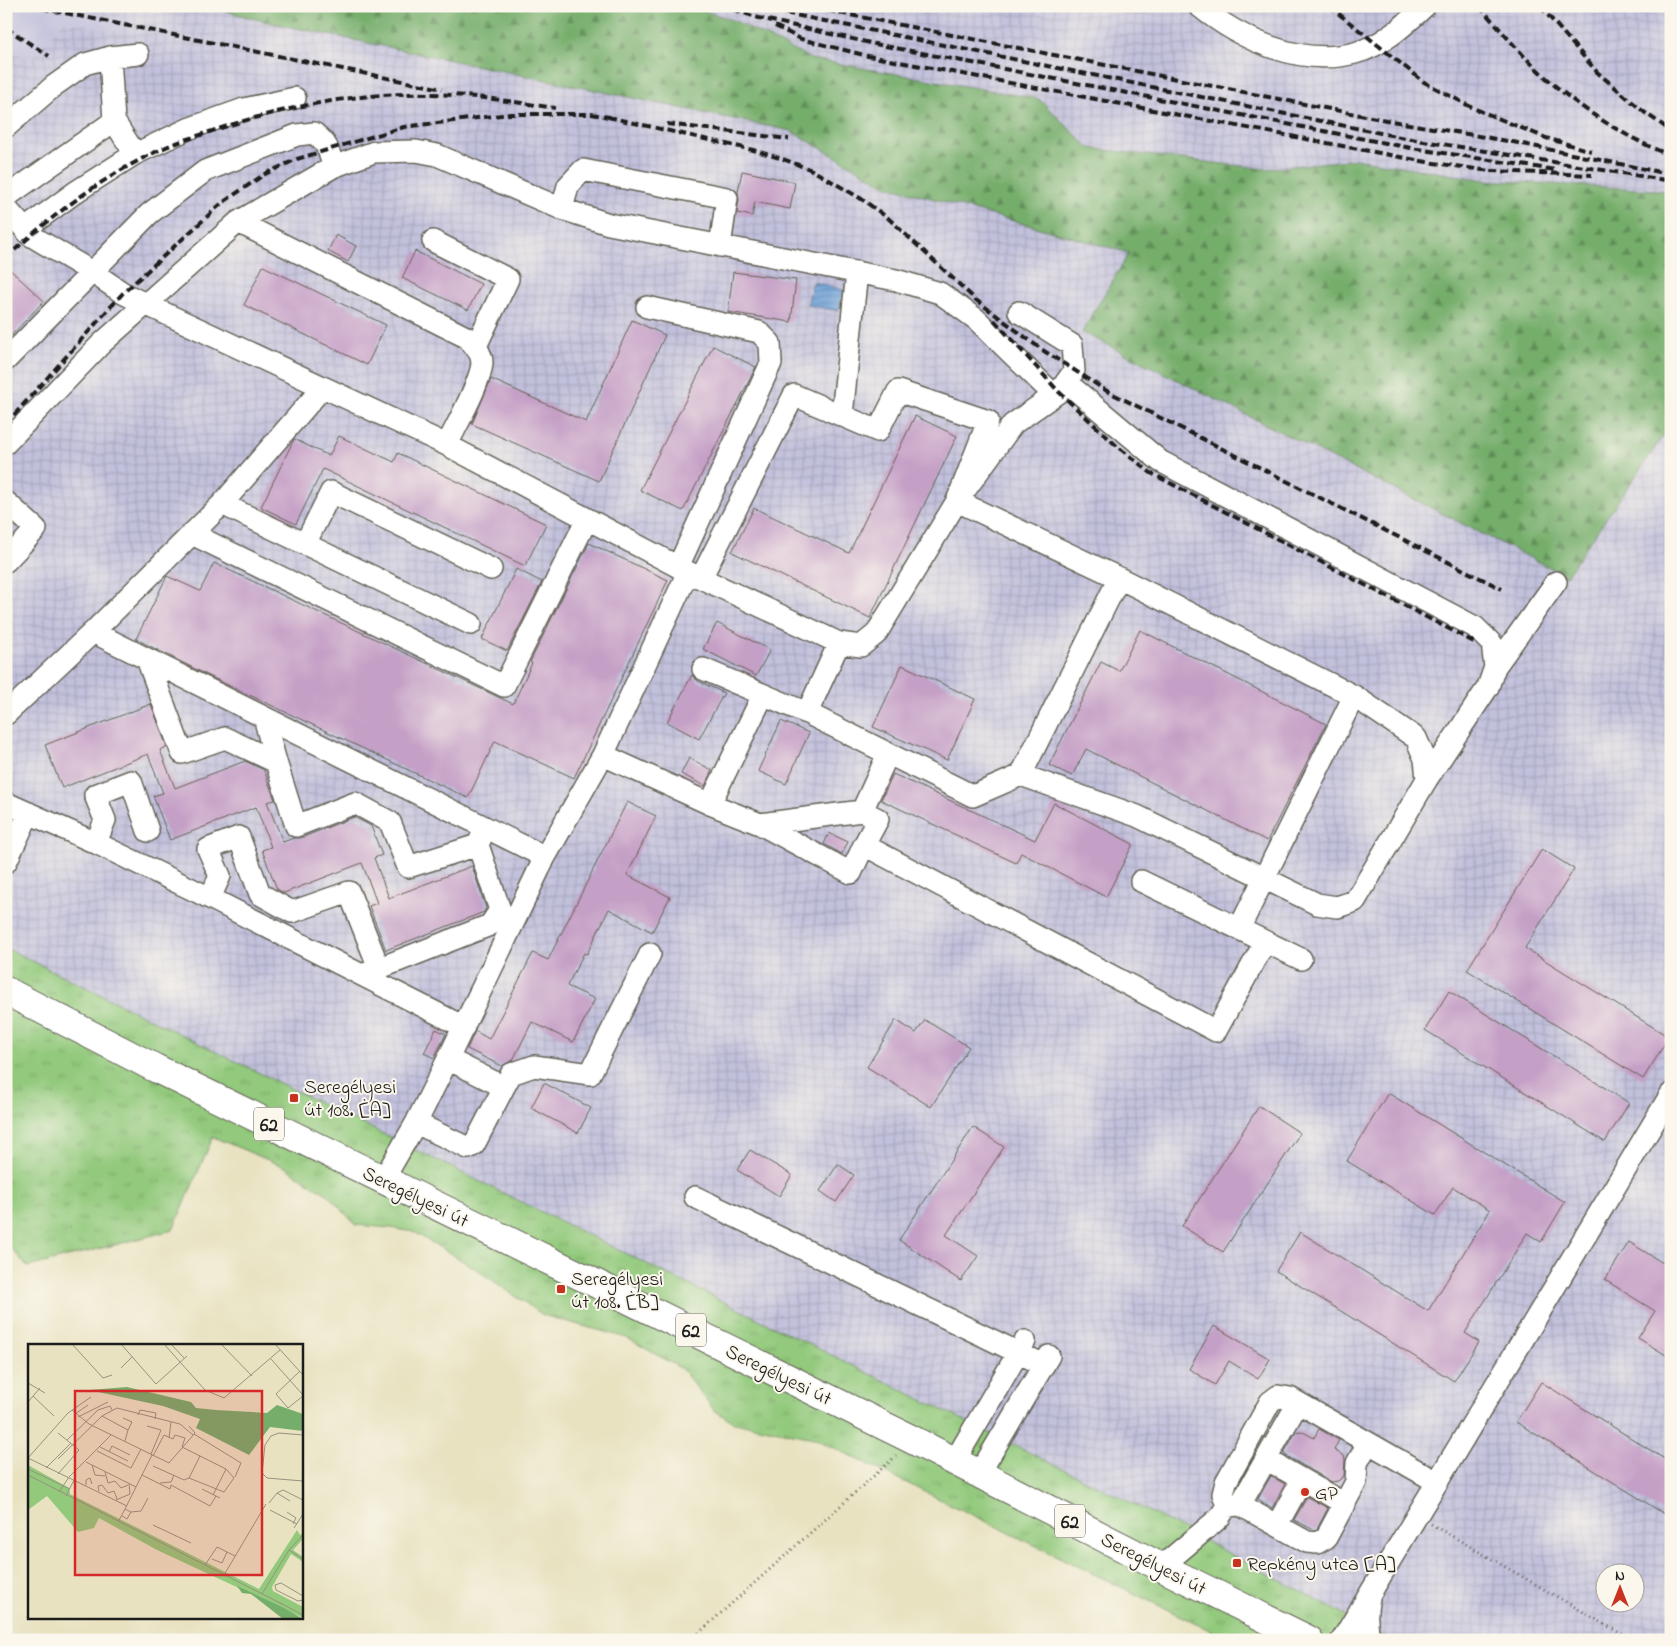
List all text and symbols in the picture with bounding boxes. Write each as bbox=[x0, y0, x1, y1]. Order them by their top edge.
place label: Seregélyesi út 108. [A] bbox=[304, 1074, 396, 1126]
marker: Seregélyesi út 108. [A] bbox=[288, 1092, 300, 1104]
road number: 62 bbox=[254, 1108, 284, 1140]
street label: Seregélyesi út bbox=[356, 1160, 473, 1238]
place label: Seregélyesi út 108. [B] bbox=[571, 1266, 663, 1318]
marker: Seregélyesi út 108. [B] bbox=[555, 1283, 567, 1295]
road number: 62 bbox=[676, 1314, 706, 1346]
street label: Seregélyesi út bbox=[719, 1338, 836, 1416]
inset map bbox=[28, 1344, 302, 1618]
place label: GP bbox=[1315, 1480, 1339, 1509]
marker: GP bbox=[1299, 1486, 1311, 1498]
road number: 62 bbox=[1055, 1504, 1085, 1538]
street label: Seregélyesi út bbox=[1094, 1526, 1211, 1605]
place label: Repkény utca [A] bbox=[1247, 1551, 1396, 1580]
marker: Repkény utca [A] bbox=[1231, 1557, 1243, 1569]
north arrow bbox=[1594, 1564, 1644, 1614]
text: N bbox=[1615, 1566, 1625, 1587]

